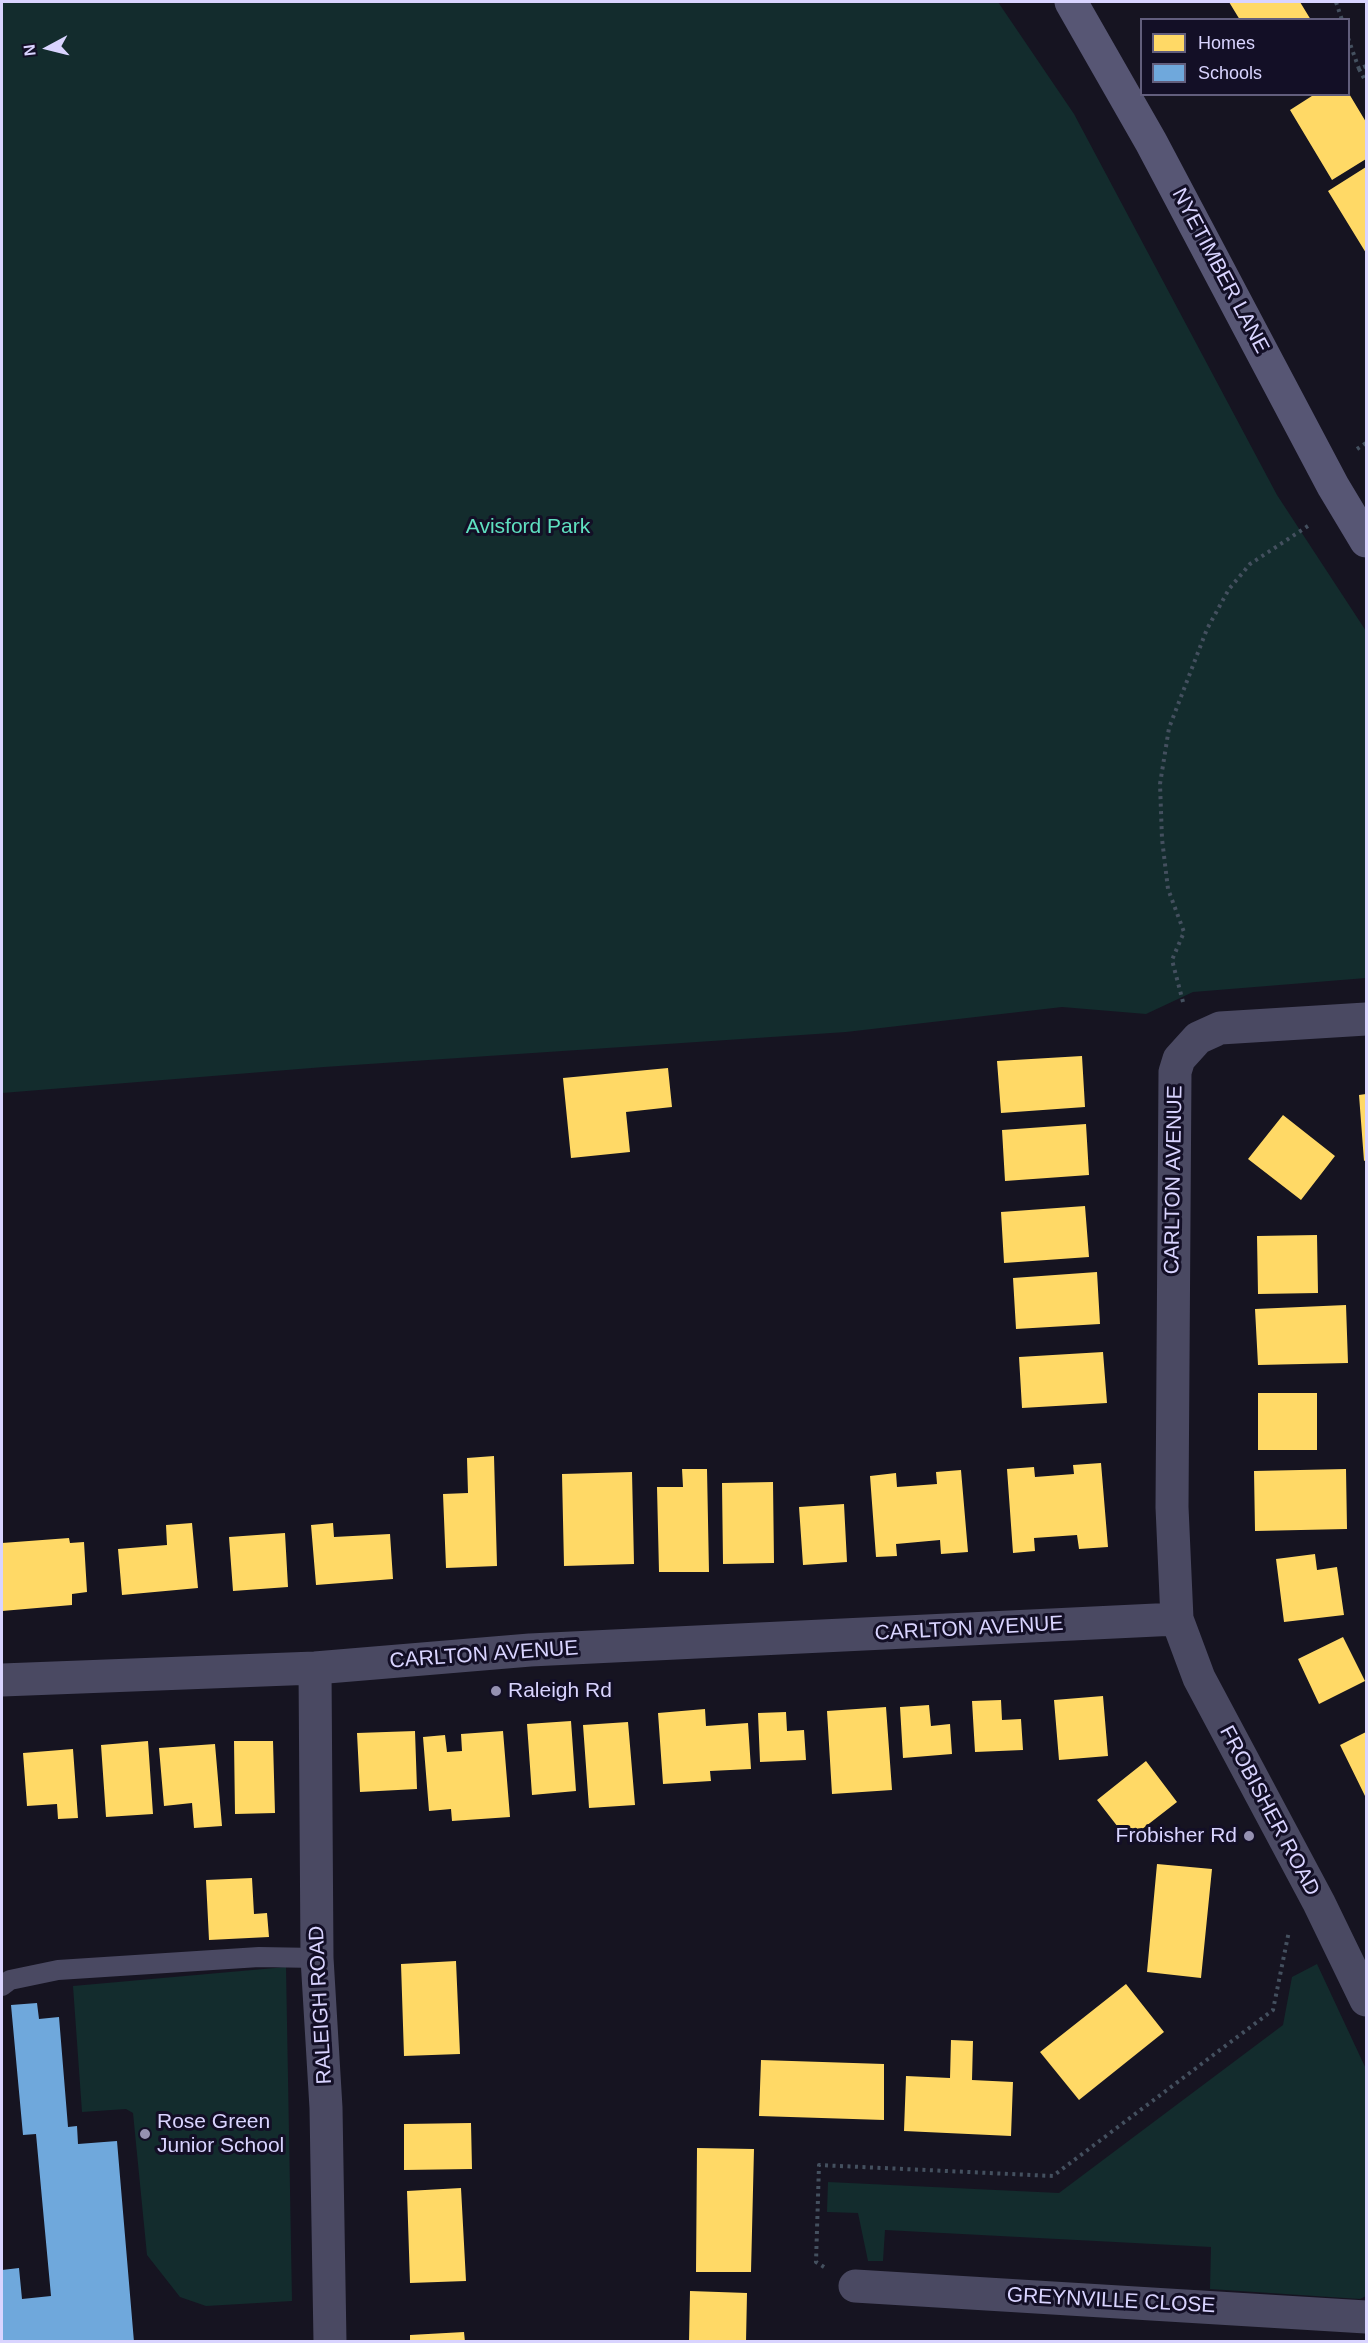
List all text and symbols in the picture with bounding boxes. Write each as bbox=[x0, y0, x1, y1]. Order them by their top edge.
north arrow bbox=[18, 18, 78, 78]
legend bbox=[1140, 18, 1350, 96]
text: Homes bbox=[1198, 33, 1255, 53]
text: N bbox=[20, 43, 39, 57]
text: Schools bbox=[1198, 63, 1262, 83]
street label: NYETIMBER LANE bbox=[1166, 184, 1274, 358]
park label: Avisford Park bbox=[466, 514, 590, 540]
street label: CARLTON AVENUE bbox=[1160, 1085, 1188, 1275]
street label: CARLTON AVENUE bbox=[874, 1611, 1064, 1647]
street label: CARLTON AVENUE bbox=[389, 1636, 579, 1674]
place label: Raleigh Rd bbox=[508, 1678, 612, 1704]
marker: Raleigh Rd bbox=[489, 1684, 503, 1698]
street label: FROBISHER ROAD bbox=[1214, 1722, 1324, 1900]
place label: Frobisher Rd bbox=[1116, 1823, 1237, 1849]
marker: Frobisher Rd bbox=[1242, 1829, 1256, 1843]
street label: RALEIGH ROAD bbox=[304, 1925, 338, 2085]
place label: Rose Green Junior School bbox=[157, 2109, 284, 2159]
marker: Rose Green Junior School bbox=[138, 2127, 152, 2141]
street label: GREYNVILLE CLOSE bbox=[1006, 2283, 1216, 2319]

